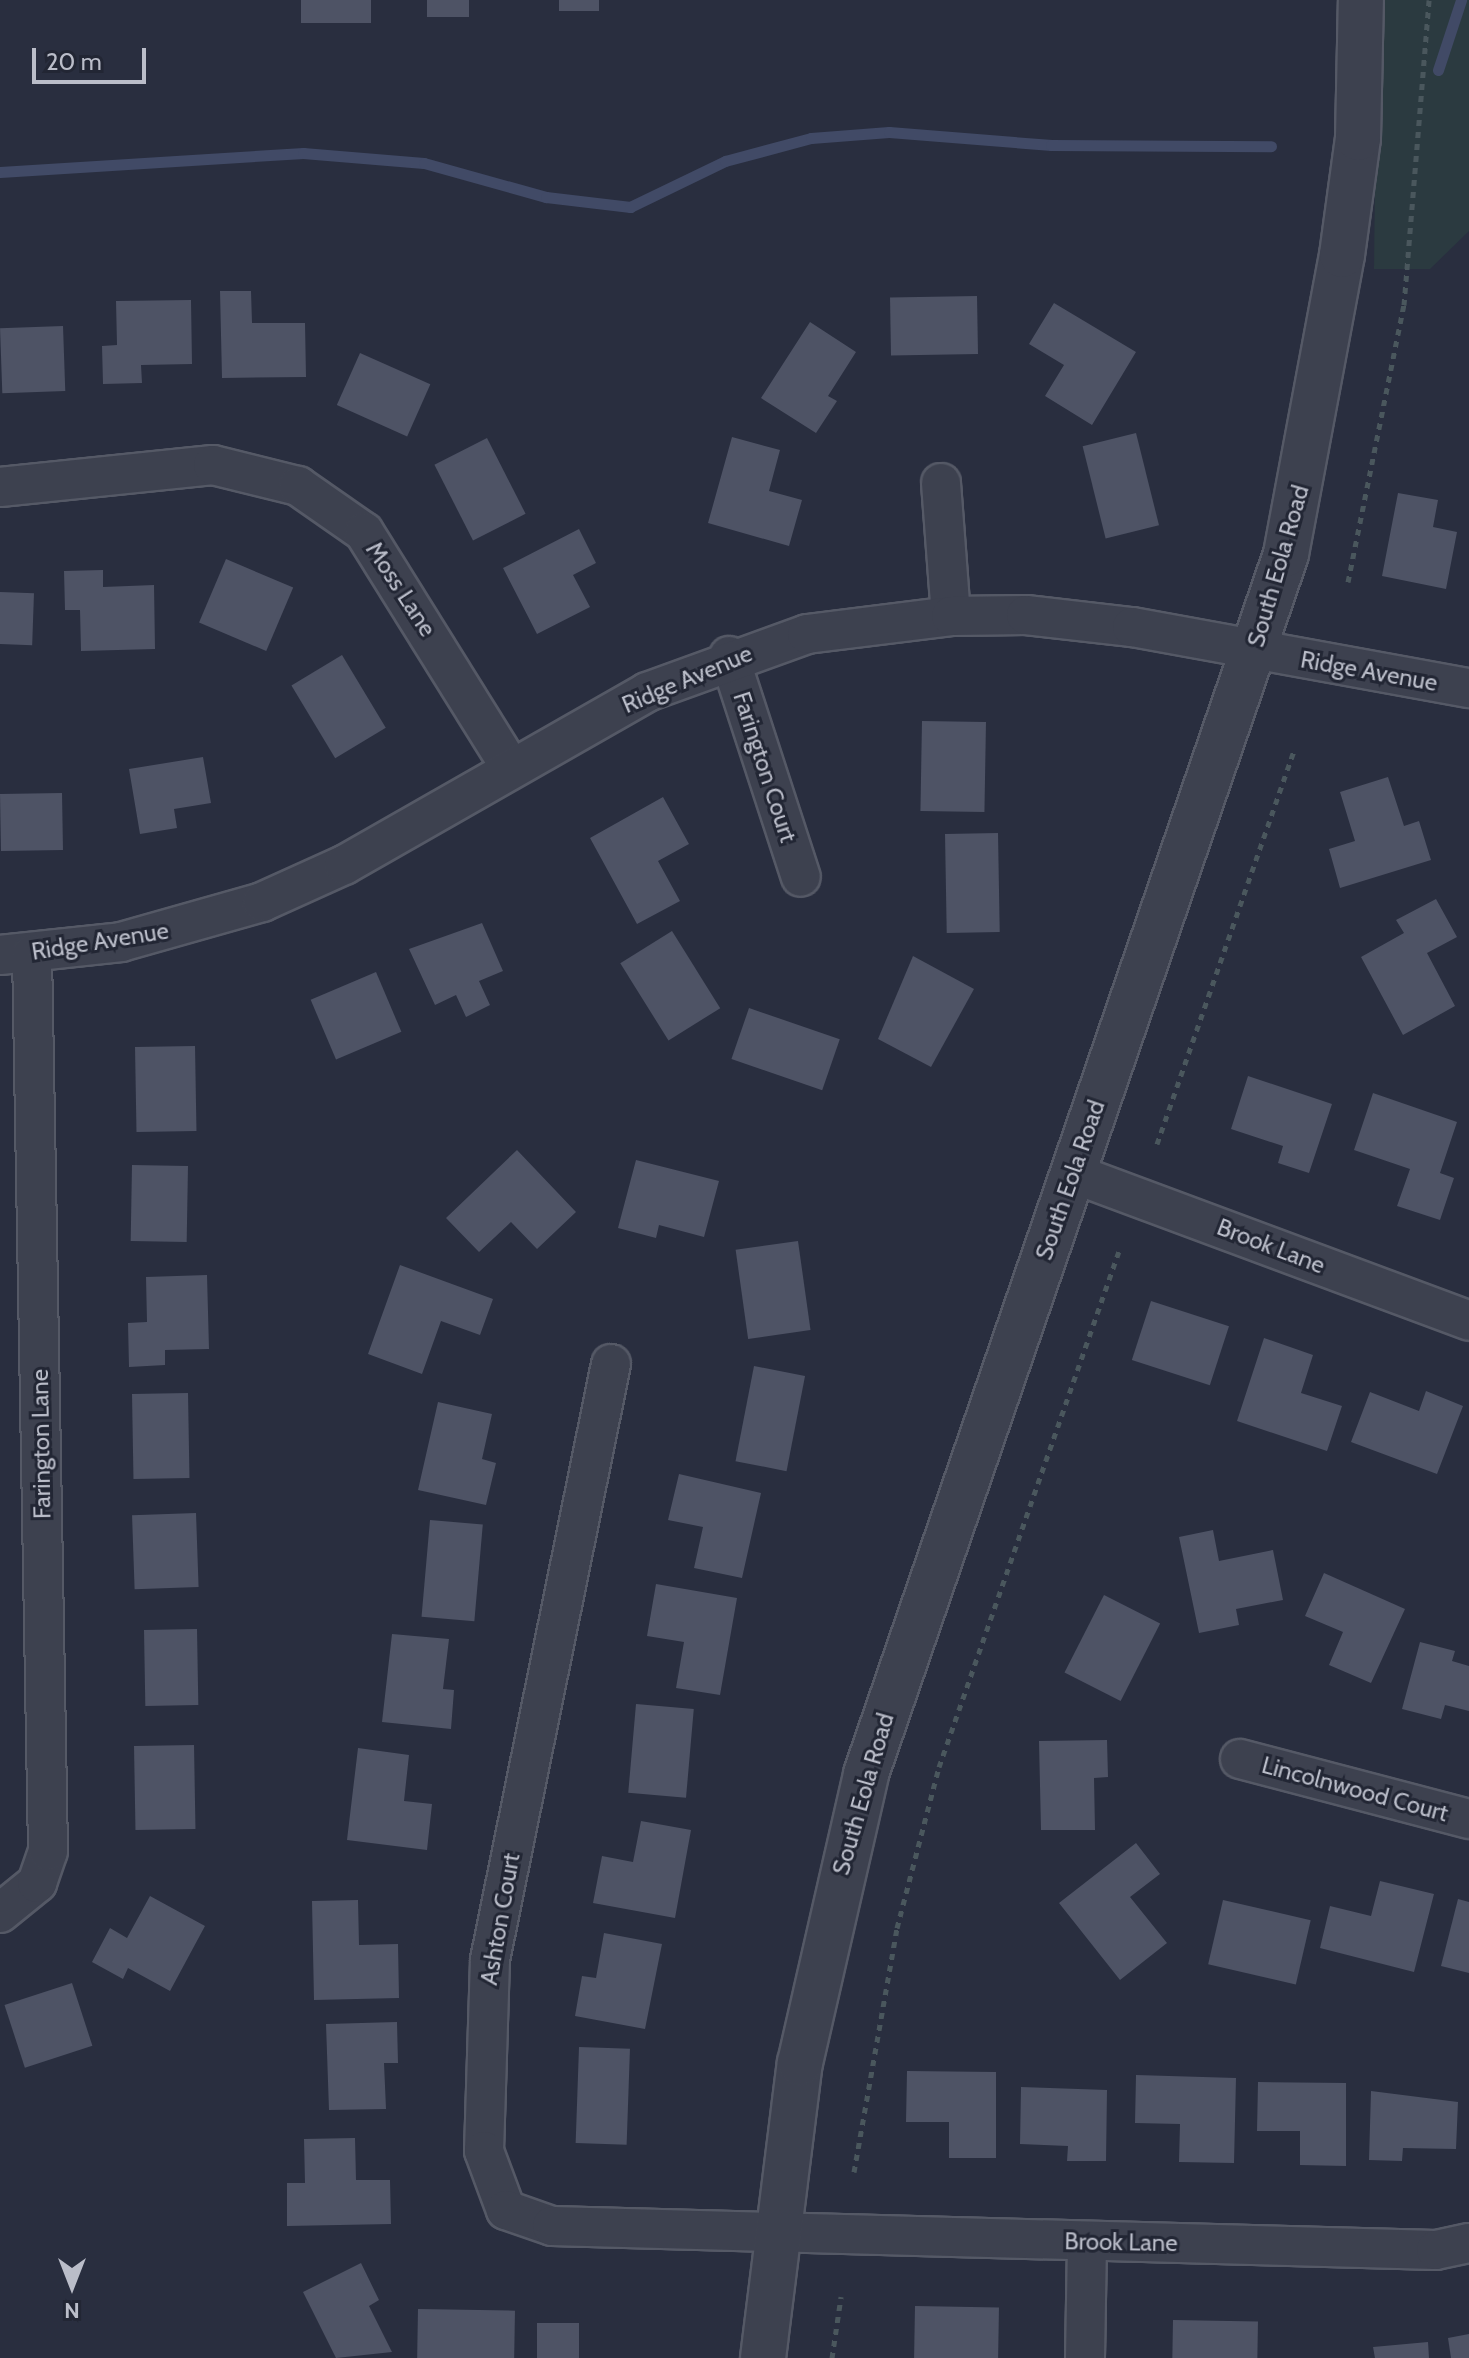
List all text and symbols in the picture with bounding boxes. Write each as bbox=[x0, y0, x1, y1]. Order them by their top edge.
scale bar bbox=[36, 32, 150, 82]
text: 20 m bbox=[46, 47, 102, 76]
street label: South Eola Road bbox=[1241, 482, 1315, 650]
street label: Moss Lane bbox=[360, 536, 442, 642]
street label: Ridge Avenue bbox=[618, 639, 756, 719]
street label: Ridge Avenue bbox=[1298, 645, 1440, 697]
street label: Farington Court bbox=[727, 688, 803, 846]
street label: Ridge Avenue bbox=[29, 916, 171, 966]
street label: South Eola Road bbox=[1029, 1096, 1111, 1264]
street label: Brook Lane bbox=[1213, 1212, 1329, 1280]
street label: Farington Lane bbox=[25, 1369, 57, 1519]
street label: South Eola Road bbox=[826, 1710, 900, 1878]
street label: Lincolnwood Court bbox=[1259, 1750, 1451, 1828]
street label: Ashton Court bbox=[474, 1851, 526, 1987]
street label: Brook Lane bbox=[1064, 2227, 1178, 2257]
north arrow bbox=[32, 2246, 112, 2326]
text: N bbox=[64, 2297, 80, 2324]

